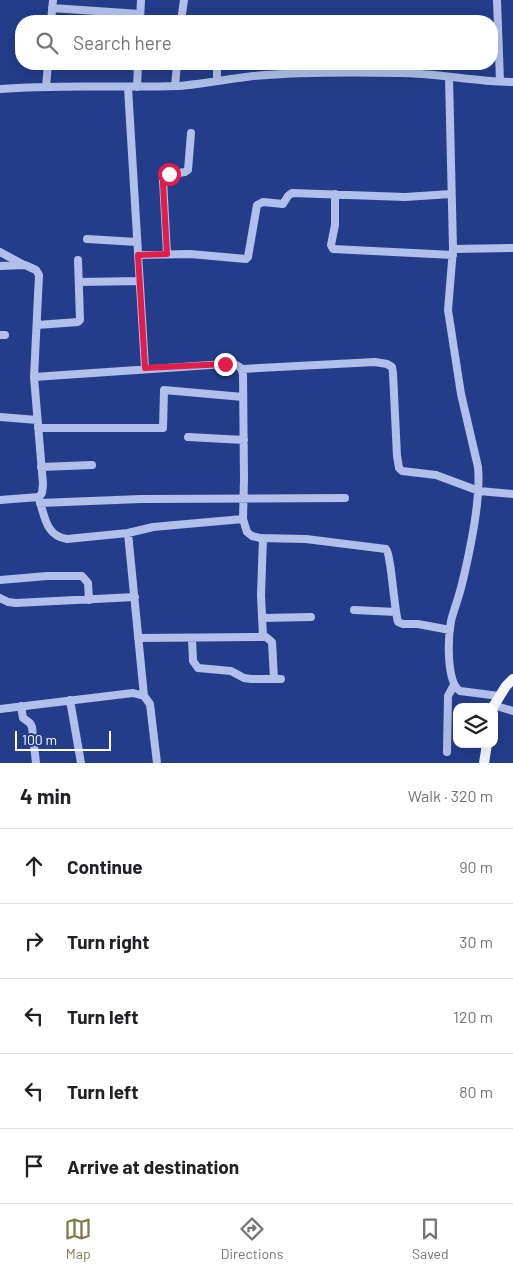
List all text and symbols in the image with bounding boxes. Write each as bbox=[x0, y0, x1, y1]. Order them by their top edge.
search box bbox=[15, 15, 498, 70]
icon: search bbox=[33, 29, 61, 57]
text: Search here bbox=[73, 31, 172, 54]
route start bbox=[158, 163, 181, 186]
route end bbox=[214, 353, 237, 376]
map controls bbox=[453, 703, 498, 748]
button: layers bbox=[453, 703, 498, 748]
scale bar bbox=[15, 728, 111, 751]
text: 100 m bbox=[22, 731, 57, 748]
text: 4 min bbox=[20, 783, 71, 808]
text: Walk · 320 m bbox=[408, 786, 493, 805]
icon: ahead bbox=[20, 852, 48, 880]
text: Continue bbox=[67, 855, 143, 878]
text: 90 m bbox=[459, 857, 493, 876]
icon: right bbox=[20, 927, 48, 955]
text: Turn right bbox=[67, 930, 149, 953]
text: 30 m bbox=[459, 932, 493, 951]
icon: left bbox=[20, 1002, 48, 1030]
text: Turn left bbox=[67, 1005, 138, 1028]
text: 120 m bbox=[453, 1007, 493, 1026]
icon: left bbox=[20, 1077, 48, 1105]
text: Turn left bbox=[67, 1080, 138, 1103]
text: 80 m bbox=[459, 1082, 493, 1101]
icon: arrive bbox=[20, 1152, 48, 1180]
text: Arrive at destination bbox=[67, 1155, 239, 1178]
tab: Map bbox=[64, 1215, 92, 1262]
tab: Directions bbox=[221, 1215, 283, 1262]
tab: Saved bbox=[412, 1215, 449, 1262]

